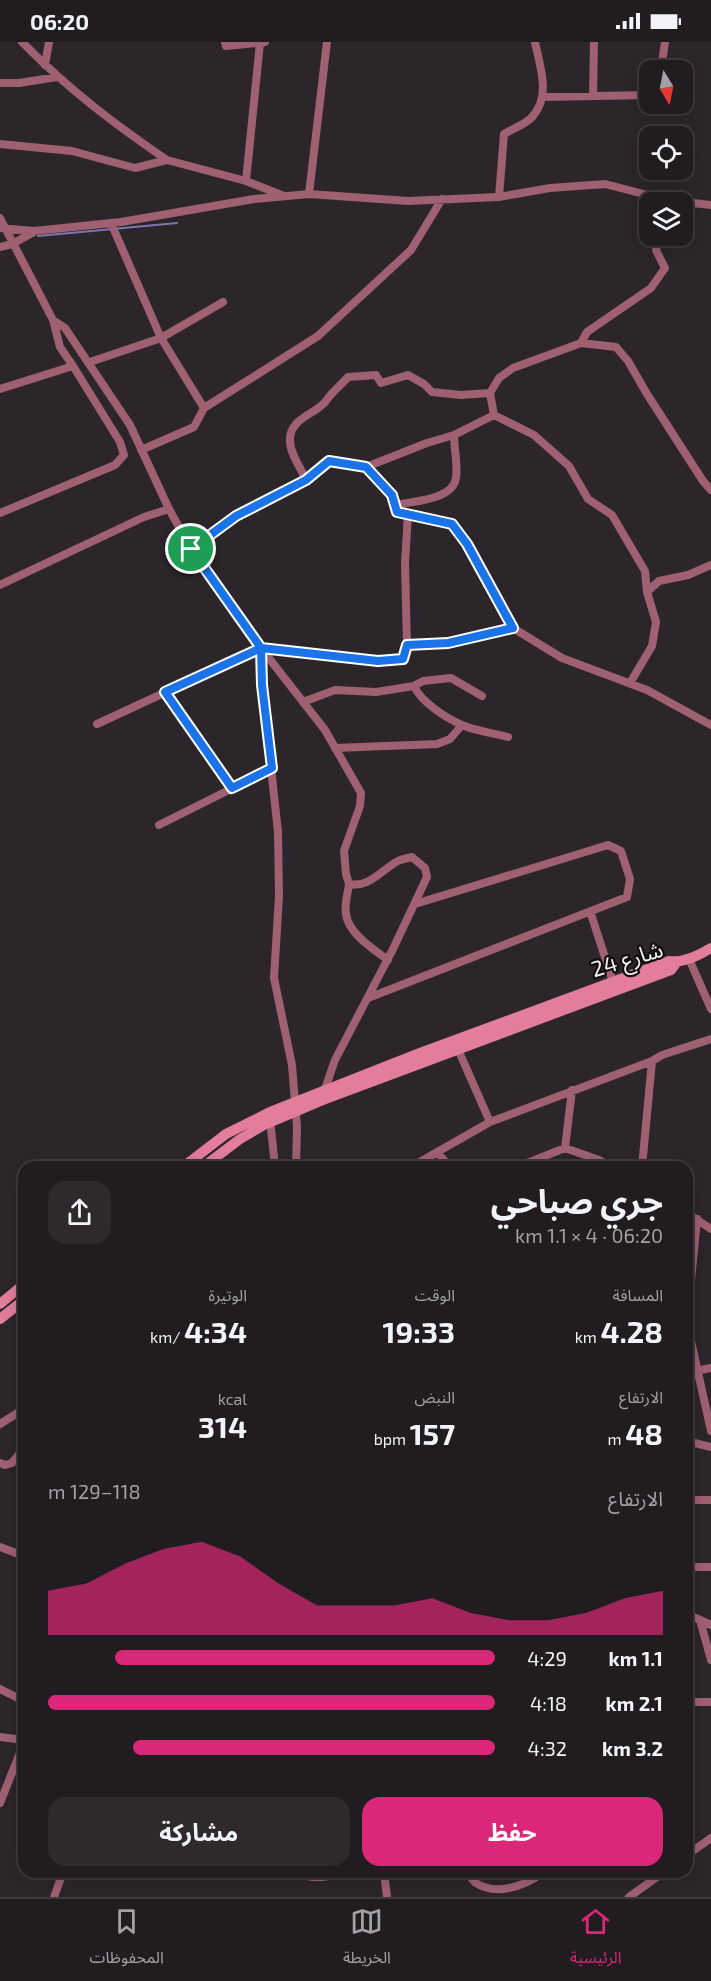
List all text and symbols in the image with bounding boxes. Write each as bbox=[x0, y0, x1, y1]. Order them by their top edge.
text: 06:20 bbox=[30, 8, 89, 34]
north arrow bbox=[639, 60, 693, 114]
map controls bbox=[639, 60, 693, 246]
button: locate bbox=[639, 126, 693, 180]
button: layers bbox=[639, 192, 693, 246]
pin bbox=[165, 523, 216, 574]
icon: arrive bbox=[174, 532, 207, 565]
street label: شارع 24 bbox=[588, 935, 667, 986]
text: جري صباحي bbox=[491, 1180, 663, 1220]
button: share bbox=[48, 1181, 111, 1244]
text: 06:20 · 4 × 1.1 km bbox=[515, 1223, 663, 1247]
text: الوتيرة bbox=[209, 1285, 247, 1304]
text: الوقت bbox=[415, 1285, 455, 1304]
text: المسافة bbox=[613, 1285, 663, 1304]
text: 4:34 bbox=[184, 1313, 247, 1349]
text: 19:33 bbox=[383, 1313, 455, 1349]
text: 4.28 bbox=[600, 1313, 663, 1349]
text: /km bbox=[150, 1327, 184, 1346]
text: km bbox=[575, 1327, 600, 1346]
text: النبض bbox=[414, 1387, 455, 1406]
text: الارتفاع bbox=[619, 1387, 663, 1406]
text: kcal bbox=[218, 1389, 247, 1408]
text: 314 bbox=[198, 1408, 247, 1444]
text: 157 bbox=[410, 1415, 455, 1451]
text: 48 bbox=[625, 1415, 663, 1451]
text: bpm bbox=[374, 1429, 410, 1448]
text: m bbox=[608, 1429, 625, 1448]
text: 118–129 m bbox=[48, 1479, 141, 1503]
text: الارتفاع bbox=[608, 1486, 663, 1510]
text: 4:29 bbox=[527, 1646, 567, 1670]
text: 1.1 km bbox=[609, 1646, 663, 1670]
text: 4:18 bbox=[530, 1691, 567, 1715]
text: 2.1 km bbox=[606, 1691, 663, 1715]
text: 4:32 bbox=[528, 1736, 567, 1760]
text: 3.2 km bbox=[602, 1736, 663, 1760]
button: مشاركة bbox=[48, 1797, 350, 1866]
button: حفظ bbox=[362, 1797, 663, 1866]
tab: المحفوظات bbox=[90, 1905, 164, 1975]
tab: الخريطة bbox=[343, 1905, 391, 1975]
tab: الرئيسية bbox=[570, 1905, 621, 1975]

